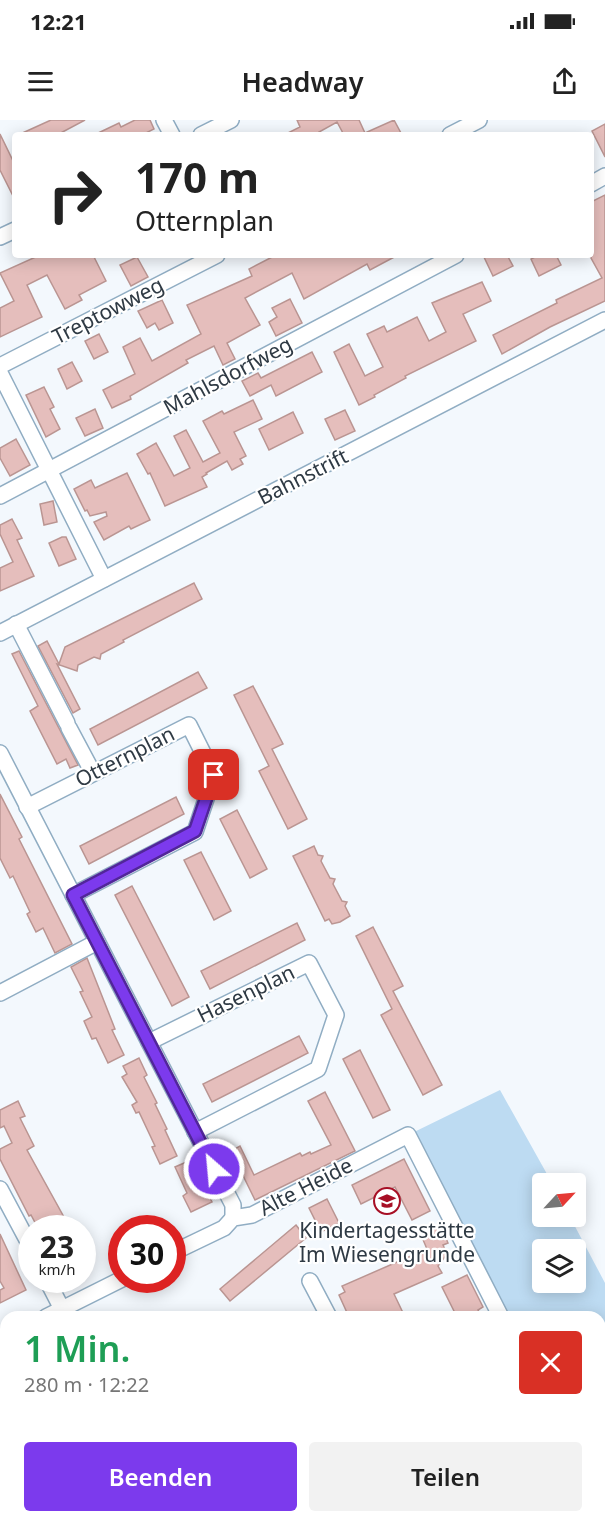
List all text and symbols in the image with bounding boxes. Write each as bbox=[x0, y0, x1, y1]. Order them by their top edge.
text: 12:21 bbox=[30, 6, 87, 36]
text: Headway bbox=[242, 63, 363, 100]
icon: menu bbox=[24, 65, 57, 98]
icon: share bbox=[548, 65, 581, 98]
text: 170 m bbox=[135, 148, 259, 205]
icon: right bbox=[36, 156, 114, 234]
text: Otternplan bbox=[135, 202, 274, 239]
street label: Treptowweg bbox=[47, 270, 168, 350]
street label: Mahlsdorfweg bbox=[158, 329, 297, 421]
street label: Bahnstrift bbox=[253, 441, 353, 511]
street label: Otternplan bbox=[70, 719, 179, 793]
pin bbox=[188, 749, 239, 800]
icon: arrive bbox=[197, 758, 230, 791]
street label: Hasenplan bbox=[192, 957, 299, 1029]
position arrow bbox=[182, 1137, 246, 1201]
street label: Alte Heide bbox=[254, 1151, 357, 1222]
north arrow bbox=[532, 1173, 586, 1227]
map controls bbox=[532, 1173, 586, 1293]
school or university icon: Kindertagesstätte Im Wiesengrunde bbox=[372, 1186, 402, 1216]
speed limit sign: 30 bbox=[108, 1215, 186, 1293]
place label: Kindertagesstätte Im Wiesengrunde bbox=[299, 1216, 475, 1268]
text: 23 bbox=[40, 1226, 74, 1267]
button: layers bbox=[532, 1239, 586, 1293]
text: km/h bbox=[39, 1259, 75, 1279]
text: 1 Min. bbox=[24, 1324, 131, 1373]
button: close bbox=[519, 1331, 582, 1394]
text: 280 m · 12:22 bbox=[24, 1371, 149, 1398]
button: Beenden bbox=[24, 1442, 297, 1511]
button: Teilen bbox=[309, 1442, 582, 1511]

